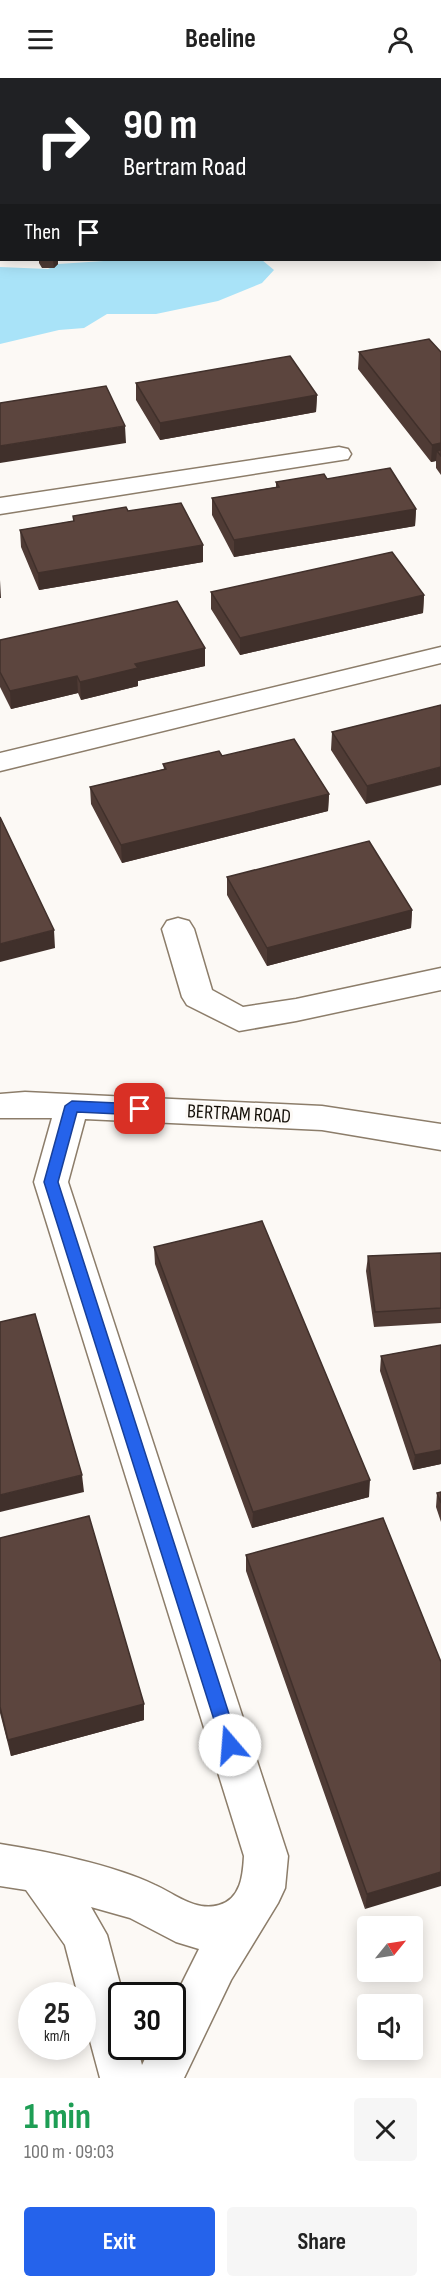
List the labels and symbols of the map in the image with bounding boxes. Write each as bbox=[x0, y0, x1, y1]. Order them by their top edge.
pin bbox=[114, 1083, 165, 1134]
street label: BERTRAM ROAD bbox=[186, 1099, 292, 1129]
position arrow bbox=[198, 1713, 262, 1777]
north arrow bbox=[357, 1916, 423, 1982]
speed limit sign: 30 bbox=[108, 1982, 186, 2060]

